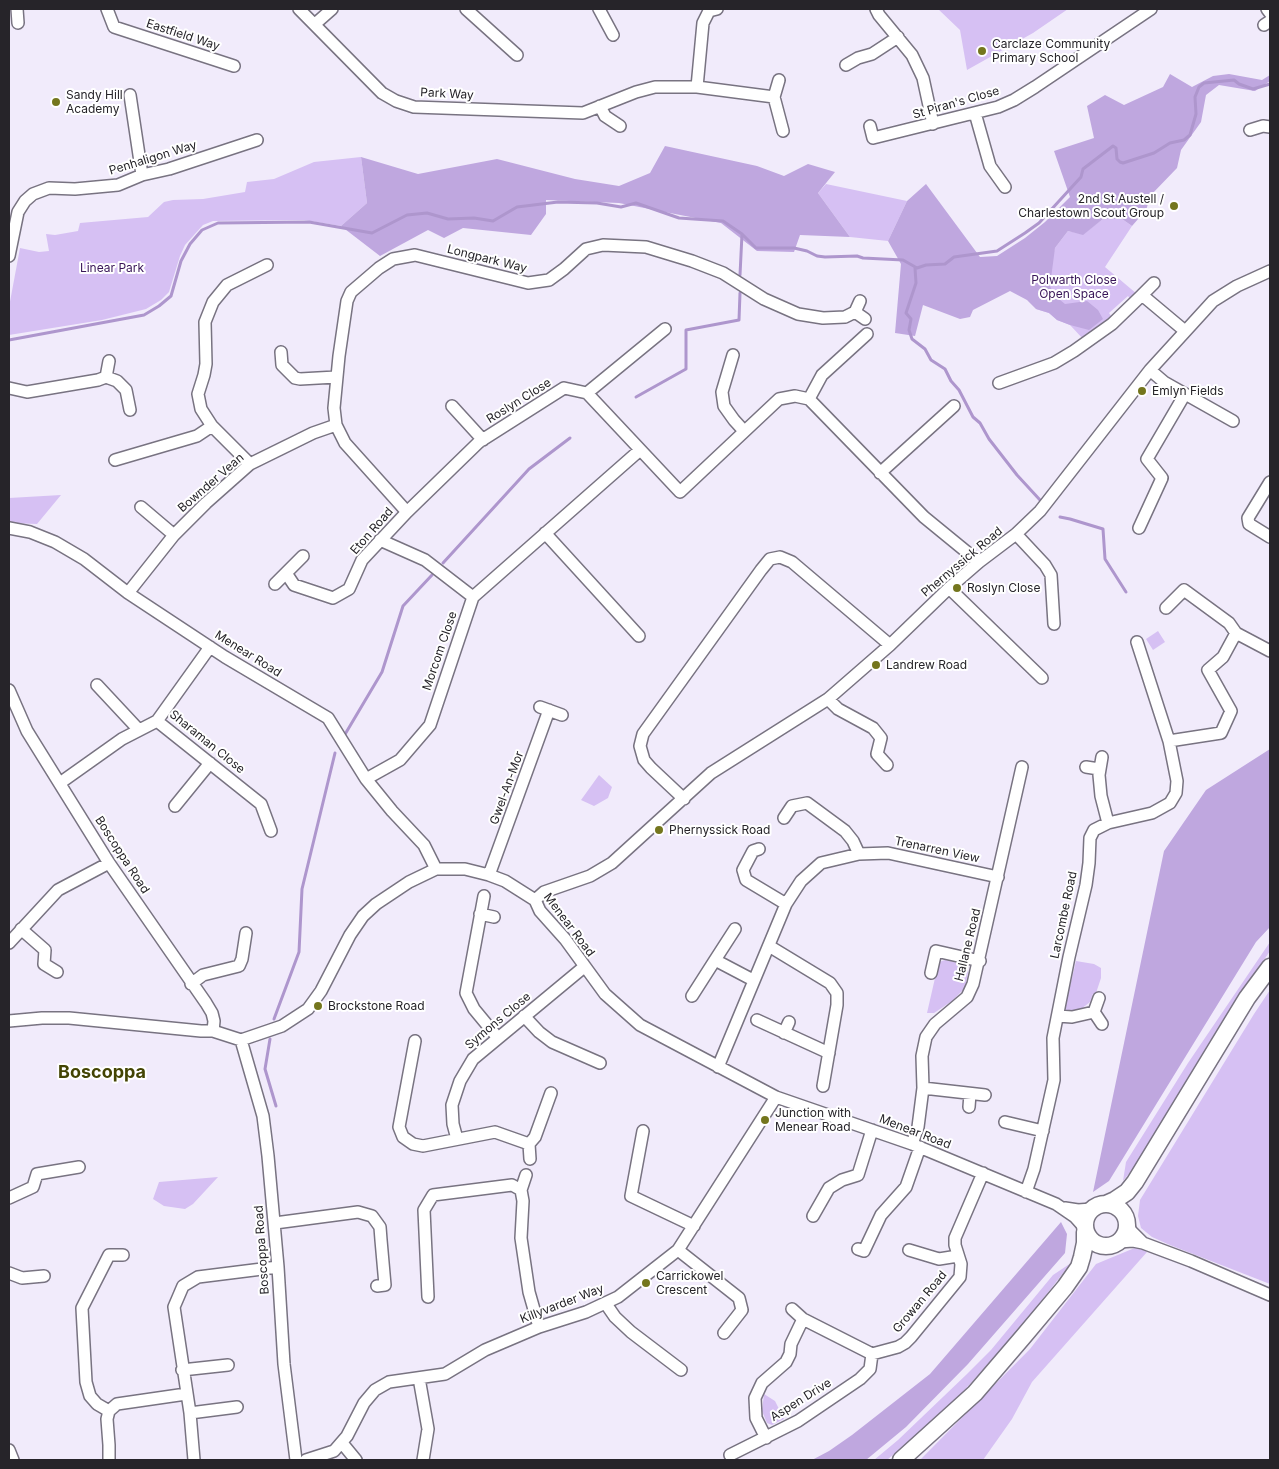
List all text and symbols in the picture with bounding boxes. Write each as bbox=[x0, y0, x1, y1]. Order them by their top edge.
street label: Eastfield Way bbox=[144, 16, 222, 54]
place label: Carclaze Community Primary School bbox=[992, 37, 1110, 65]
marker: Carclaze Community Primary School bbox=[976, 45, 988, 57]
street label: St Piran's Close bbox=[911, 84, 1001, 122]
street label: Park Way bbox=[420, 85, 474, 103]
place label: Sandy Hill Academy bbox=[66, 88, 123, 116]
marker: Sandy Hill Academy bbox=[50, 96, 62, 108]
street label: Penhaligon Way bbox=[107, 138, 199, 178]
place label: 2nd St Austell / Charlestown Scout Group bbox=[1018, 192, 1164, 220]
marker: 2nd St Austell / Charlestown Scout Group bbox=[1168, 200, 1180, 212]
street label: Longpark Way bbox=[446, 242, 528, 276]
park label: Linear Park bbox=[80, 261, 144, 275]
park label: Polwarth Close Open Space bbox=[1031, 273, 1117, 301]
street label: Roslyn Close bbox=[484, 375, 554, 427]
place label: Emlyn Fields bbox=[1152, 384, 1223, 398]
marker: Emlyn Fields bbox=[1136, 385, 1148, 397]
street label: Bownder Vean bbox=[175, 450, 247, 516]
street label: Eton Road bbox=[348, 505, 396, 557]
street label: Phernyssick Road bbox=[919, 524, 1005, 600]
place label: Roslyn Close bbox=[967, 581, 1040, 595]
marker: Roslyn Close bbox=[951, 582, 963, 594]
street label: Morcom Close bbox=[420, 610, 460, 692]
street label: Menear Road bbox=[212, 628, 284, 680]
place label: Landrew Road bbox=[886, 658, 967, 672]
marker: Landrew Road bbox=[870, 659, 882, 671]
street label: Sharaman Close bbox=[166, 707, 248, 777]
street label: Gwel-An-Mor bbox=[487, 749, 527, 827]
street label: Boscoppa Road bbox=[92, 814, 152, 896]
place label: Phernyssick Road bbox=[669, 823, 770, 837]
marker: Phernyssick Road bbox=[653, 824, 665, 836]
street label: Trenarren View bbox=[893, 834, 981, 866]
street label: Larcombe Road bbox=[1048, 870, 1080, 960]
street label: Menear Road bbox=[540, 890, 598, 960]
street label: Hallane Road bbox=[952, 907, 984, 983]
street label: Symons Close bbox=[462, 989, 534, 1053]
place label: Brockstone Road bbox=[328, 999, 425, 1013]
marker: Brockstone Road bbox=[312, 1000, 324, 1012]
district label: Boscoppa bbox=[58, 1062, 146, 1084]
place label: Junction with Menear Road bbox=[775, 1106, 851, 1134]
street label: Menear Road bbox=[877, 1112, 953, 1152]
marker: Junction with Menear Road bbox=[759, 1114, 771, 1126]
street label: Boscoppa Road bbox=[252, 1205, 272, 1295]
street label: Growan Road bbox=[890, 1268, 950, 1336]
place label: Carrickowel Crescent bbox=[656, 1269, 723, 1297]
marker: Carrickowel Crescent bbox=[640, 1277, 652, 1289]
street label: Killyvarder Way bbox=[518, 1281, 606, 1327]
street label: Aspen Drive bbox=[768, 1376, 834, 1424]

